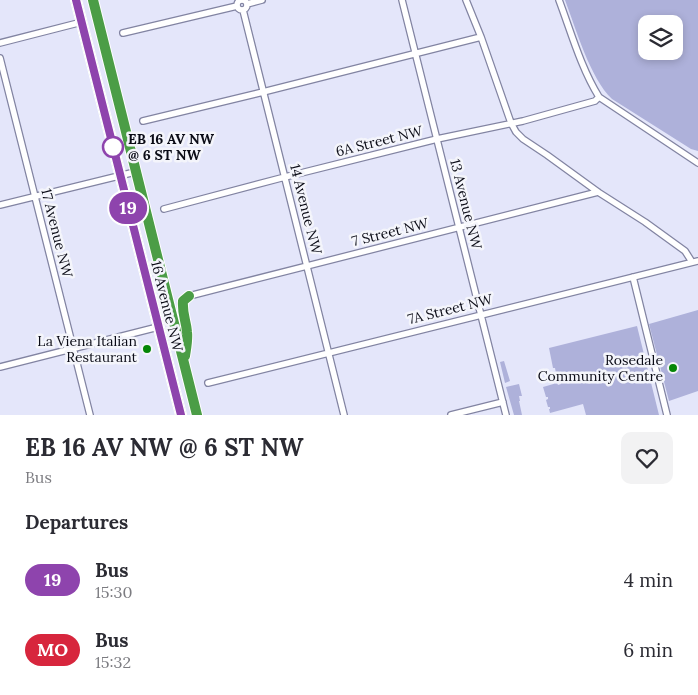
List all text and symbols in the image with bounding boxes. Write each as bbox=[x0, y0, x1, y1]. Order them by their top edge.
map controls bbox=[638, 15, 683, 60]
button: layers bbox=[638, 15, 683, 60]
street label: 6A Street NW bbox=[334, 121, 425, 160]
place label: EB 16 AV NW @ 6 ST NW bbox=[128, 130, 215, 164]
marker: EB 16 AV NW @ 6 ST NW bbox=[102, 136, 124, 158]
street label: 13 Avenue NW bbox=[446, 157, 486, 252]
street label: 14 Avenue NW bbox=[286, 162, 326, 257]
street label: 17 Avenue NW bbox=[37, 187, 77, 280]
line badge: 19 bbox=[106, 192, 150, 224]
text: 19 bbox=[119, 196, 137, 219]
street label: 7 Street NW bbox=[350, 214, 431, 250]
street label: 16 Avenue NW bbox=[147, 259, 187, 354]
street label: 7A Street NW bbox=[406, 290, 495, 328]
place label: La Viena Italian Restaurant bbox=[37, 332, 138, 366]
marker: La Viena Italian Restaurant bbox=[141, 343, 153, 355]
place label: Rosedale Community Centre bbox=[538, 351, 663, 385]
marker: Rosedale Community Centre bbox=[667, 362, 679, 374]
text: EB 16 AV NW @ 6 ST NW bbox=[25, 432, 303, 463]
button: heart bbox=[621, 432, 673, 484]
text: Bus bbox=[25, 467, 52, 487]
text: Departures bbox=[25, 510, 128, 534]
text: Bus bbox=[95, 558, 128, 582]
text: 19 bbox=[44, 568, 61, 591]
text: 4 min bbox=[624, 568, 673, 592]
text: 15:30 bbox=[95, 582, 132, 602]
text: Bus bbox=[95, 628, 128, 652]
text: MO bbox=[37, 638, 68, 661]
text: 6 min bbox=[623, 638, 673, 662]
text: 15:32 bbox=[95, 652, 131, 672]

